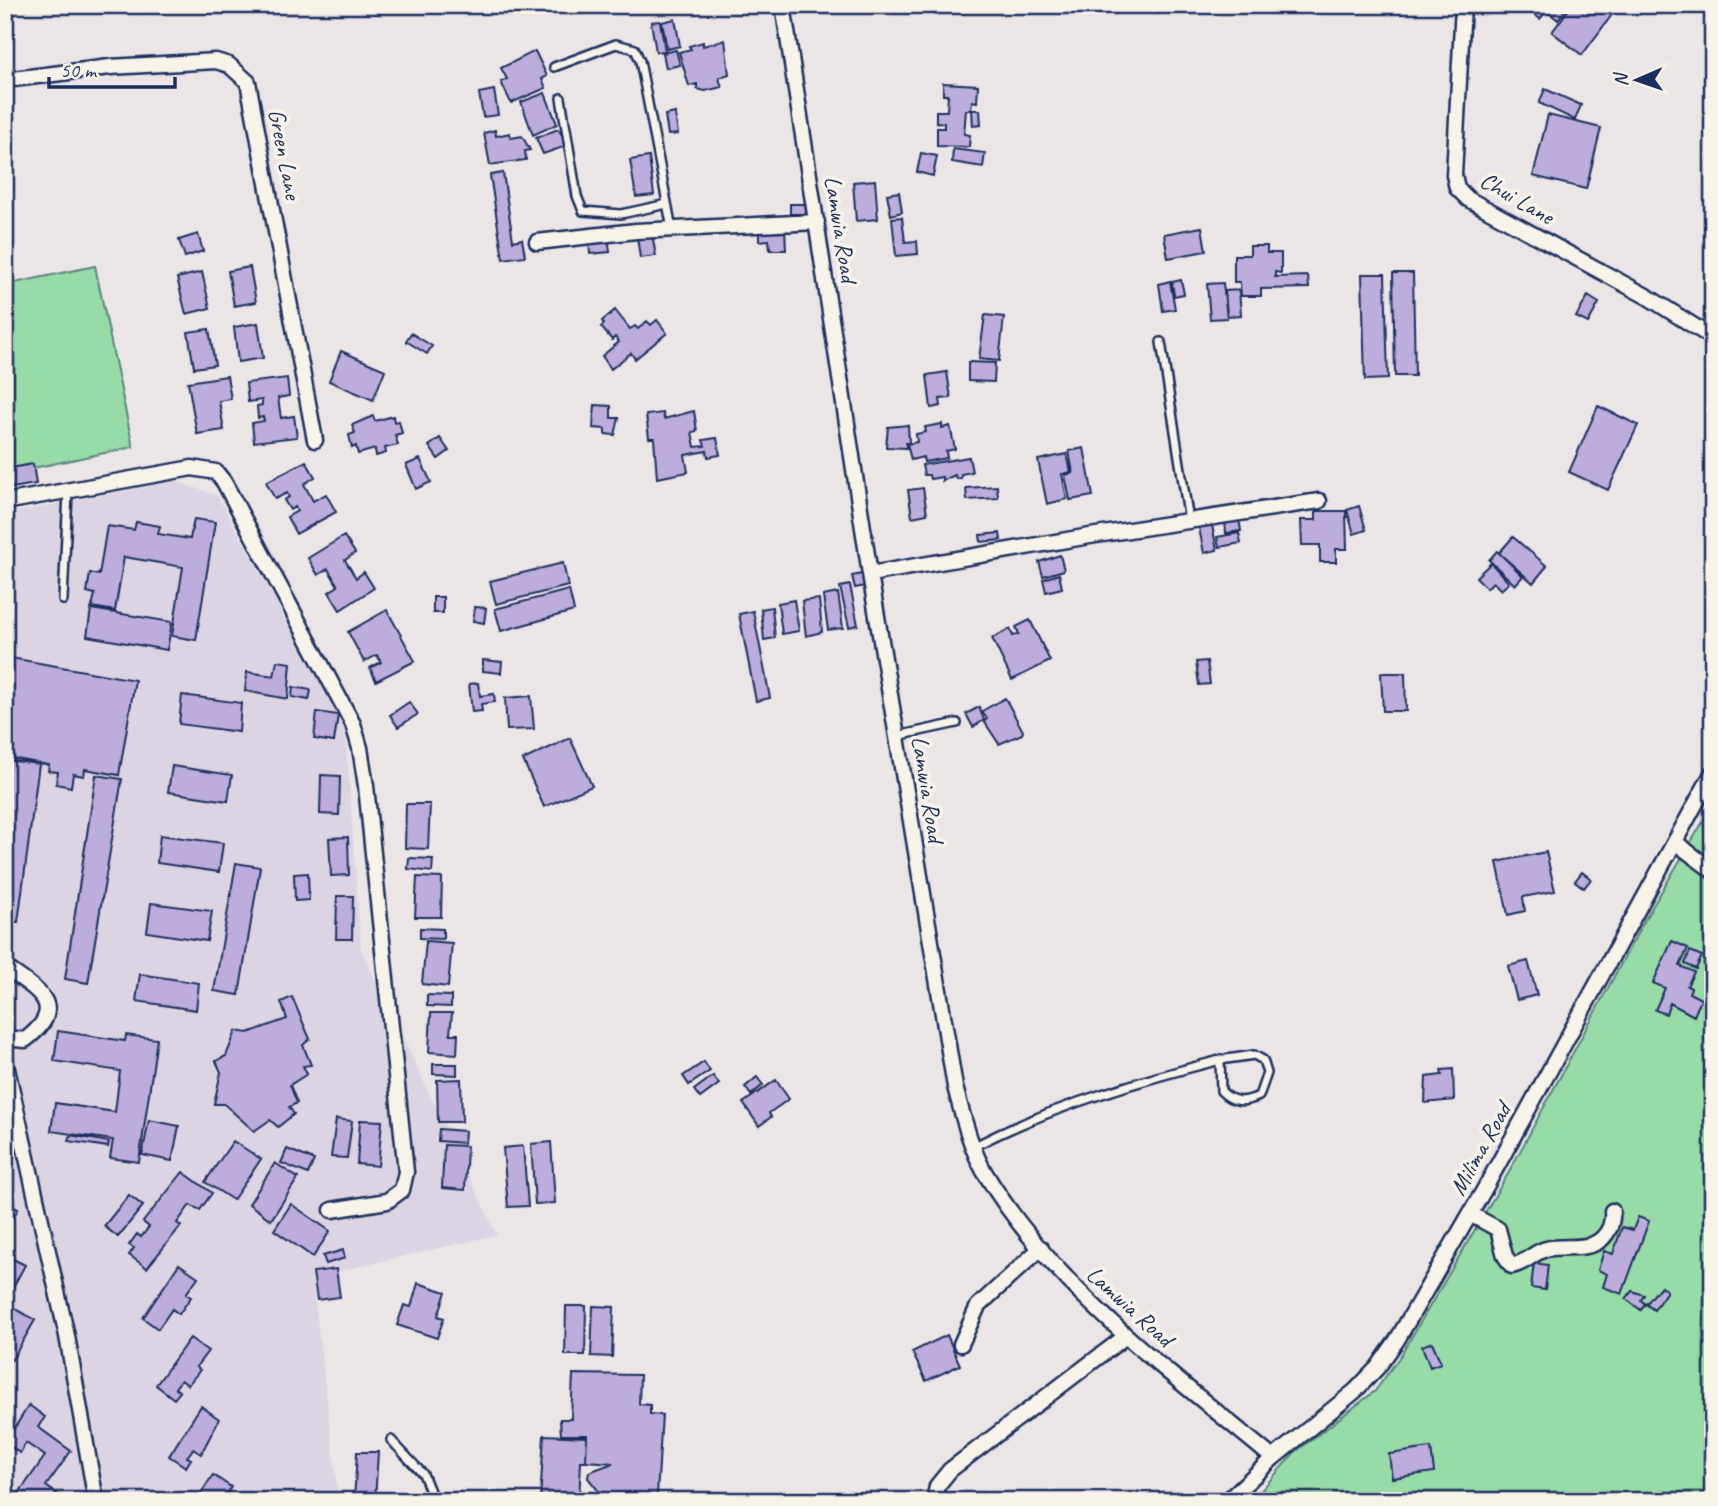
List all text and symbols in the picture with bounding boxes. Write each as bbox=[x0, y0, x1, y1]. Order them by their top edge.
scale bar bbox=[49, 46, 175, 90]
north arrow bbox=[1602, 46, 1672, 116]
text: 50 m bbox=[60, 57, 98, 83]
text: N bbox=[1609, 71, 1633, 87]
street label: Green Lane bbox=[262, 106, 309, 204]
street label: Chui Lane bbox=[1475, 165, 1561, 232]
street label: Lamwia Road bbox=[818, 174, 865, 288]
street label: Lamwia Road bbox=[905, 734, 952, 848]
street label: Milima Road bbox=[1442, 1094, 1519, 1200]
street label: Lamwia Road bbox=[1080, 1259, 1182, 1355]

